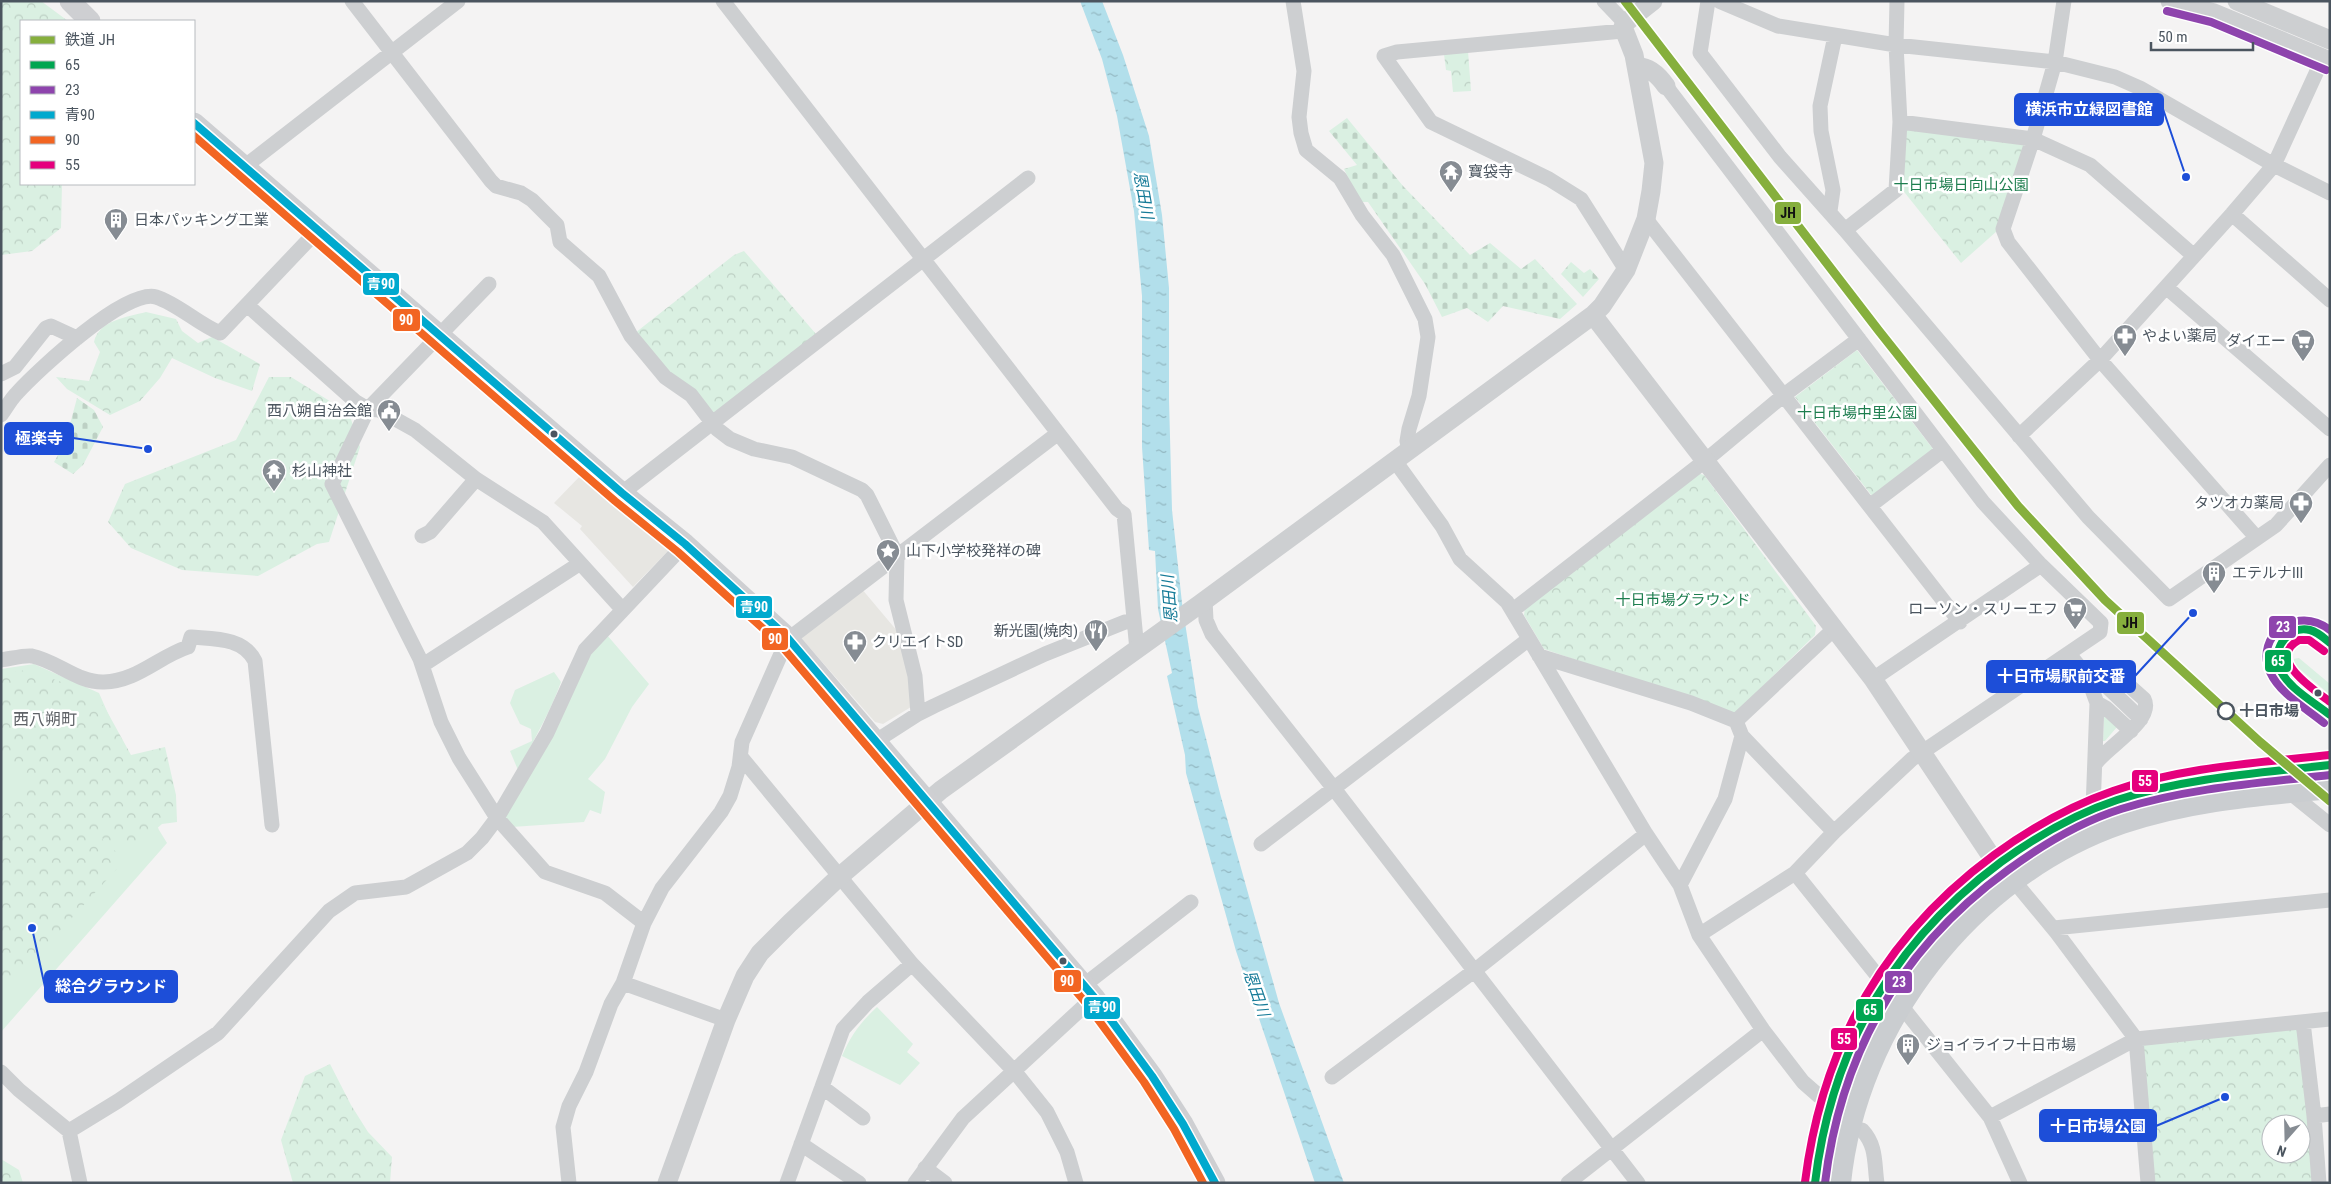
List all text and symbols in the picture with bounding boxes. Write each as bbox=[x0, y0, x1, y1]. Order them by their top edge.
legend bbox=[20, 20, 195, 185]
scale bar bbox=[2151, 20, 2254, 52]
text: 50 m bbox=[2158, 28, 2188, 46]
text: 鉄道 JH bbox=[65, 31, 115, 49]
text: 65 bbox=[65, 56, 80, 74]
text: 23 bbox=[65, 81, 80, 99]
callout: 横浜市立緑図書館 bbox=[2015, 94, 2163, 125]
text: 横浜市立緑図書館 bbox=[2025, 100, 2153, 119]
text: 青90 bbox=[65, 106, 95, 124]
text: 90 bbox=[65, 131, 80, 149]
text: 55 bbox=[65, 156, 80, 174]
temple icon: 寶袋寺 bbox=[1438, 159, 1464, 193]
place label: 寶袋寺 bbox=[1468, 163, 1513, 181]
water label: 恩田川 bbox=[1130, 170, 1157, 222]
park label: 十日市場日向山公園 bbox=[1893, 176, 2029, 194]
line badge: JH bbox=[1774, 201, 1802, 225]
text: JH bbox=[1780, 205, 1796, 221]
building icon: 日本パッキング工業 bbox=[103, 207, 129, 241]
place label: 日本パッキング工業 bbox=[134, 211, 269, 229]
line badge: 青90 bbox=[362, 272, 400, 296]
text: 青90 bbox=[367, 276, 395, 292]
line badge: 90 bbox=[392, 308, 421, 332]
text: 90 bbox=[399, 312, 413, 328]
pharmacy icon: やよい薬局 bbox=[2112, 323, 2138, 357]
place label: やよい薬局 bbox=[2142, 327, 2217, 345]
supermarket icon: ダイエー bbox=[2290, 328, 2316, 362]
place label: ダイエー bbox=[2226, 332, 2286, 350]
public building icon: 西八朔自治会館 bbox=[376, 398, 402, 432]
place label: 西八朔自治会館 bbox=[267, 402, 372, 420]
park label: 十日市場中里公園 bbox=[1797, 404, 1917, 422]
callout: 極楽寺 bbox=[5, 423, 73, 454]
text: 極楽寺 bbox=[15, 429, 63, 448]
unlabelled marker bbox=[549, 429, 559, 439]
temple icon: 杉山神社 bbox=[261, 458, 287, 492]
place label: 杉山神社 bbox=[292, 462, 352, 480]
pharmacy icon: タツオカ薬局 bbox=[2288, 490, 2314, 524]
place label: タツオカ薬局 bbox=[2194, 494, 2284, 512]
place icon: 山下小学校発祥の碑 bbox=[875, 538, 901, 572]
place label: 山下小学校発祥の碑 bbox=[906, 542, 1041, 560]
building icon: エテルナIII bbox=[2201, 560, 2227, 594]
place label: エテルナIII bbox=[2232, 564, 2303, 582]
water label: 恩田川 bbox=[1158, 572, 1181, 624]
park label: 十日市場グラウンド bbox=[1615, 591, 1751, 609]
line badge: 青90 bbox=[735, 595, 773, 619]
supermarket icon: ローソン・スリーエフ bbox=[2062, 596, 2088, 630]
text: 青90 bbox=[740, 599, 768, 615]
place label: ローソン・スリーエフ bbox=[1908, 600, 2058, 618]
line badge: JH bbox=[2116, 611, 2145, 635]
text: JH bbox=[2122, 615, 2138, 631]
line badge: 23 bbox=[2268, 615, 2297, 639]
restaurant icon: 新光園(焼肉) bbox=[1083, 618, 1109, 652]
text: 23 bbox=[2276, 619, 2290, 635]
place label: 新光園(焼肉) bbox=[994, 622, 1078, 640]
line badge: 90 bbox=[761, 627, 789, 651]
pharmacy icon: クリエイトSD bbox=[842, 629, 868, 663]
text: 90 bbox=[768, 631, 782, 647]
place label: クリエイトSD bbox=[872, 633, 963, 651]
line badge: 65 bbox=[2264, 649, 2292, 673]
text: 65 bbox=[2271, 653, 2285, 669]
callout: 十日市場駅前交番 bbox=[1987, 661, 2135, 692]
text: 十日市場駅前交番 bbox=[1997, 667, 2125, 686]
unlabelled marker bbox=[2313, 688, 2323, 698]
marker: 十日市場 bbox=[2217, 702, 2235, 720]
place label: 十日市場 bbox=[2239, 702, 2299, 720]
district label: 西八朔町 bbox=[13, 710, 77, 729]
line badge: 55 bbox=[2131, 769, 2159, 793]
text: 55 bbox=[2138, 773, 2152, 789]
unlabelled marker bbox=[1058, 956, 1068, 966]
water label: 恩田川 bbox=[1240, 967, 1274, 1021]
line badge: 90 bbox=[1053, 969, 1082, 993]
line badge: 23 bbox=[1884, 970, 1913, 994]
callout: 総合グラウンド bbox=[45, 971, 177, 1002]
text: 90 bbox=[1060, 973, 1074, 989]
text: 23 bbox=[1892, 974, 1906, 990]
text: 総合グラウンド bbox=[55, 977, 167, 996]
line badge: 青90 bbox=[1083, 996, 1121, 1020]
line badge: 65 bbox=[1855, 998, 1884, 1022]
text: 青90 bbox=[1088, 999, 1116, 1015]
text: 65 bbox=[1863, 1002, 1877, 1018]
line badge: 55 bbox=[1830, 1027, 1858, 1051]
text: 55 bbox=[1837, 1031, 1851, 1047]
building icon: ジョイライフ十日市場 bbox=[1895, 1032, 1921, 1066]
place label: ジョイライフ十日市場 bbox=[1926, 1036, 2076, 1054]
callout: 十日市場公園 bbox=[2040, 1110, 2156, 1141]
north arrow bbox=[2261, 1114, 2311, 1164]
text: 十日市場公園 bbox=[2050, 1117, 2146, 1136]
text: N bbox=[2275, 1142, 2288, 1160]

